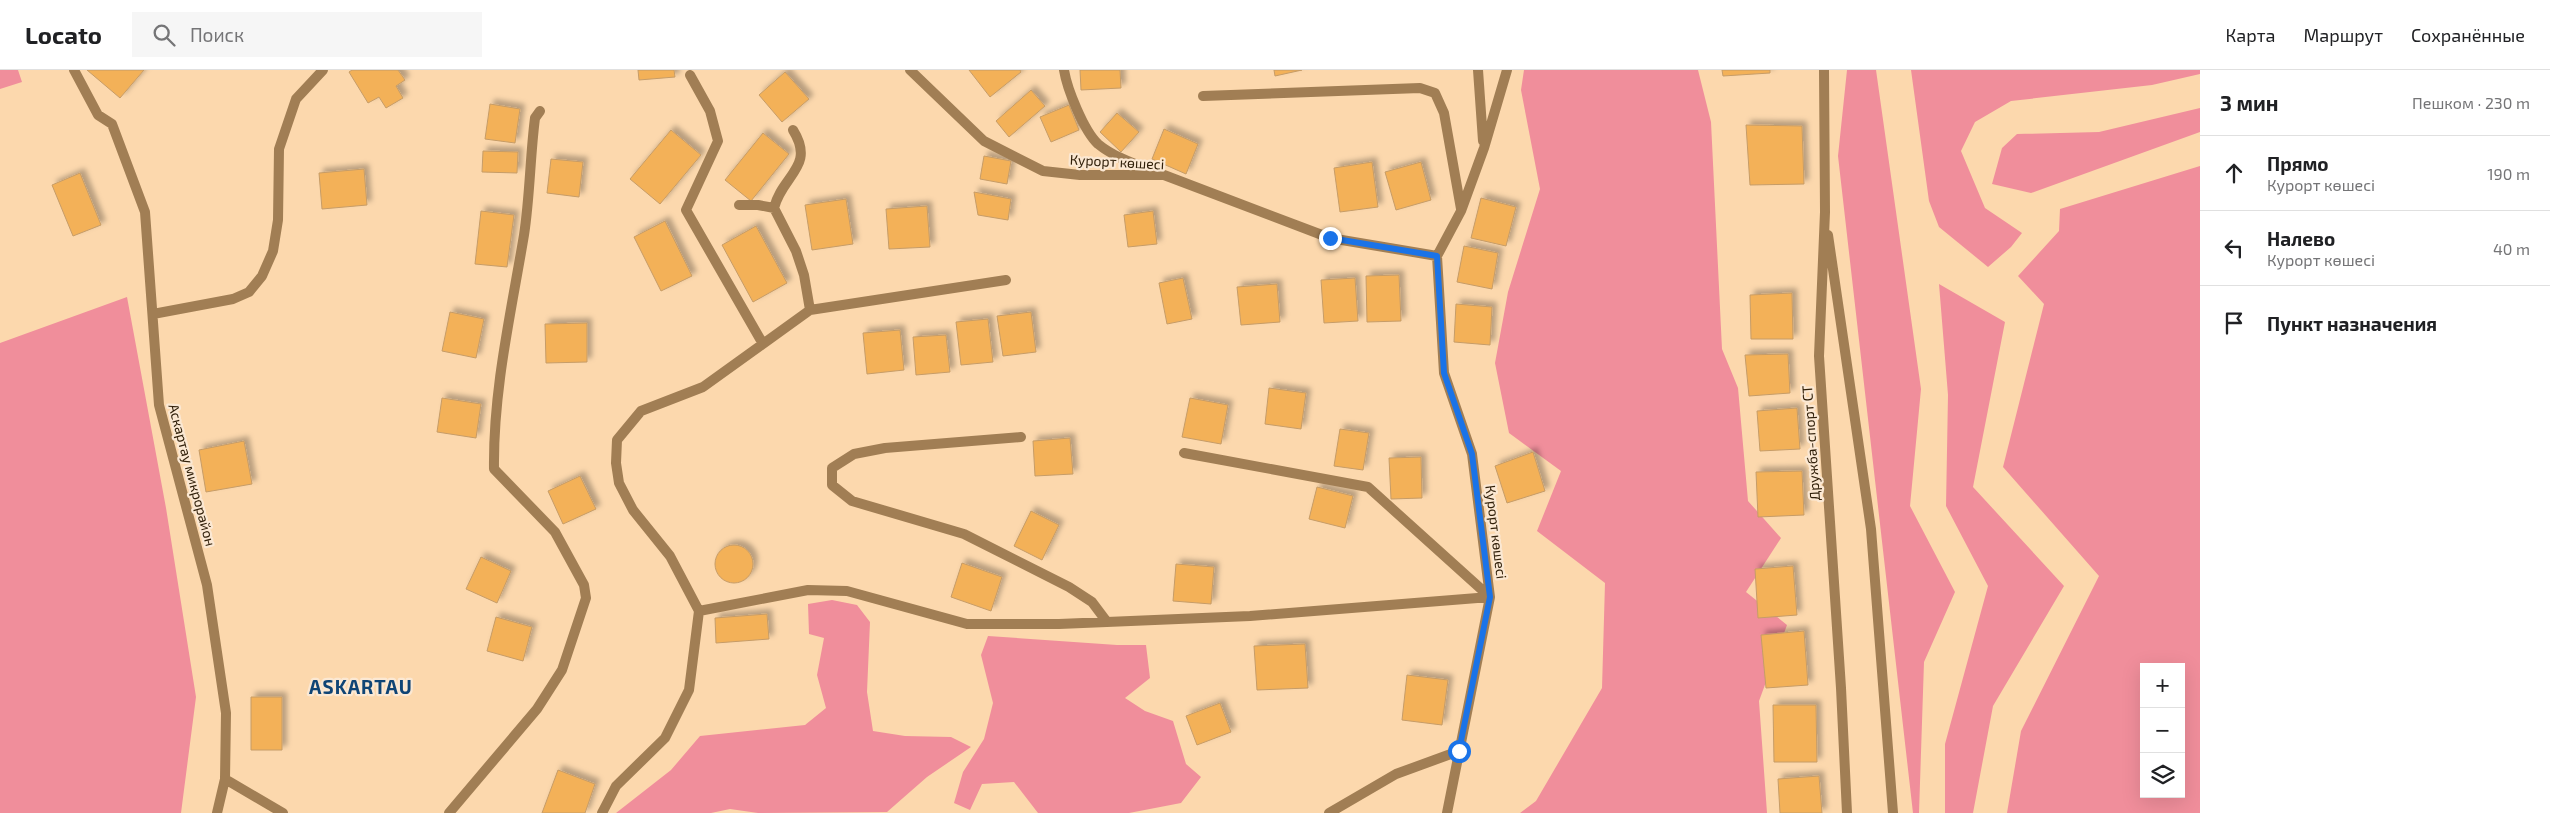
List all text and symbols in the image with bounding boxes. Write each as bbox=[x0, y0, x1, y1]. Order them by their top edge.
search box bbox=[132, 12, 482, 57]
text: Locato bbox=[25, 20, 102, 49]
icon: search bbox=[150, 21, 178, 49]
text: Поиск bbox=[190, 23, 244, 46]
text: Карта bbox=[2225, 24, 2275, 46]
text: Маршрут bbox=[2303, 24, 2383, 46]
text: Сохранённые bbox=[2411, 24, 2525, 46]
text: 3 мин bbox=[2220, 90, 2278, 115]
text: Пешком · 230 m bbox=[2412, 93, 2530, 112]
street label: Курорт көшесі bbox=[1069, 151, 1165, 172]
text: Прямо bbox=[2267, 152, 2329, 175]
icon: ahead bbox=[2220, 159, 2248, 187]
text: 190 m bbox=[2487, 164, 2530, 183]
text: Курорт көшесі bbox=[2267, 175, 2375, 194]
route end bbox=[1319, 227, 1342, 250]
text: Налево bbox=[2267, 227, 2335, 250]
icon: left bbox=[2220, 234, 2248, 262]
text: 40 m bbox=[2493, 239, 2530, 258]
text: Курорт көшесі bbox=[2267, 250, 2375, 269]
icon: arrive bbox=[2220, 309, 2248, 337]
text: Пункт назначения bbox=[2267, 312, 2437, 335]
street label: Дружба-спорт СТ bbox=[1798, 385, 1823, 501]
street label: Аскартау микрорайон bbox=[165, 402, 220, 548]
street label: Курорт көшесі bbox=[1482, 484, 1511, 580]
map controls bbox=[2140, 663, 2185, 798]
button: + bbox=[2140, 663, 2185, 708]
district label: ASKARTAU bbox=[309, 675, 413, 698]
button: − bbox=[2140, 708, 2185, 753]
route start bbox=[1448, 740, 1471, 763]
button: layers bbox=[2140, 753, 2185, 798]

